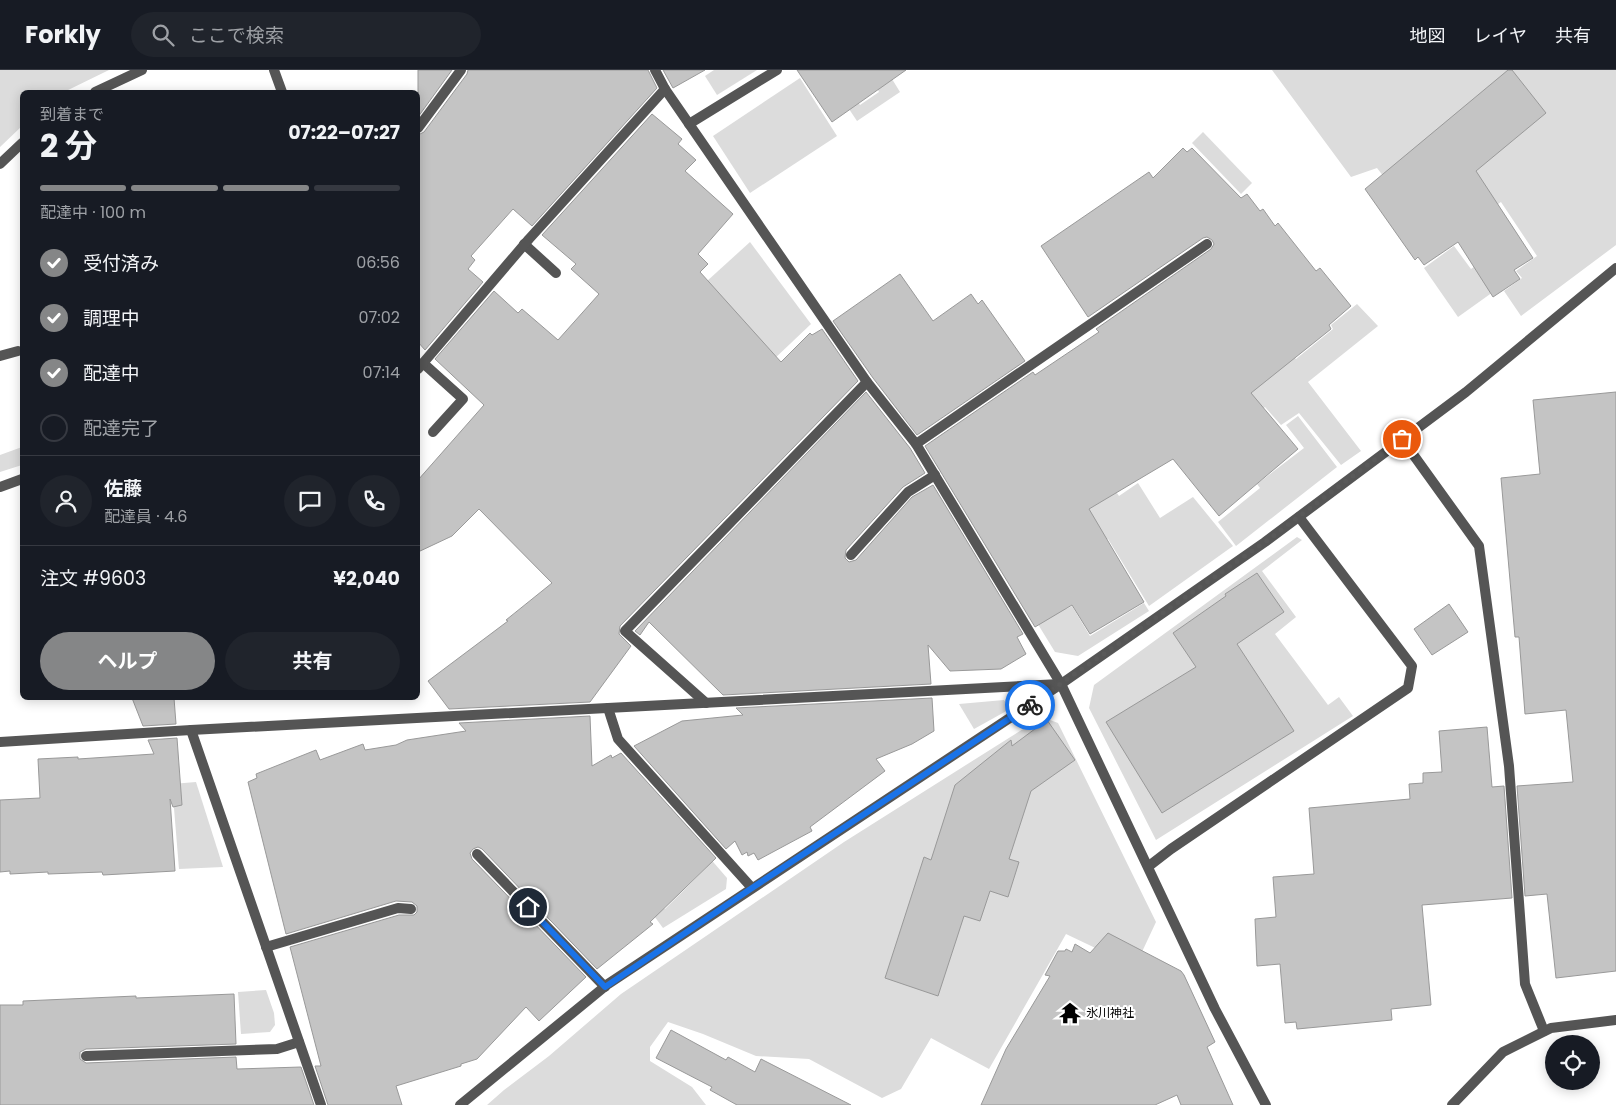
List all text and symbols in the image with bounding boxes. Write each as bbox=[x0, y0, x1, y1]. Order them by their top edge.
search box bbox=[131, 12, 481, 57]
text: Forkly bbox=[25, 18, 101, 51]
icon: search bbox=[149, 21, 177, 49]
text: ここで検索 bbox=[189, 22, 284, 49]
text: 地図 bbox=[1410, 23, 1446, 48]
text: レイヤ bbox=[1474, 23, 1527, 48]
text: 共有 bbox=[1555, 23, 1591, 48]
text: 到着まで bbox=[40, 103, 104, 126]
text: 07:22–07:27 bbox=[288, 119, 400, 146]
text: 2 分 bbox=[40, 123, 97, 168]
text: 配達中 · 100 m bbox=[40, 201, 146, 224]
icon: check bbox=[40, 249, 68, 277]
text: 受付済み bbox=[83, 250, 159, 277]
text: 06:56 bbox=[356, 251, 400, 274]
icon: check bbox=[40, 304, 68, 332]
text: 調理中 bbox=[83, 305, 140, 332]
text: 07:02 bbox=[359, 306, 400, 329]
icon: check bbox=[40, 359, 68, 387]
text: 配達中 bbox=[83, 360, 140, 387]
text: 07:14 bbox=[363, 361, 400, 384]
text: 配達完了 bbox=[83, 415, 159, 442]
pin bbox=[1381, 418, 1423, 460]
icon: bag bbox=[1388, 425, 1416, 453]
button: person bbox=[40, 475, 92, 527]
text: 佐藤 bbox=[104, 475, 142, 502]
button: chat bbox=[284, 475, 336, 527]
button: phone bbox=[348, 475, 400, 527]
text: 配達員 · 4.6 bbox=[104, 505, 188, 528]
text: 注文 #9603 bbox=[40, 565, 146, 592]
text: ¥2,040 bbox=[333, 565, 400, 592]
button: ヘルプ bbox=[40, 632, 215, 690]
button: 共有 bbox=[225, 632, 400, 690]
courier bbox=[1005, 680, 1055, 730]
icon: bike bbox=[1016, 691, 1044, 719]
pin bbox=[507, 886, 549, 928]
icon: home bbox=[514, 893, 542, 921]
temple icon: 氷川神社 bbox=[1057, 1000, 1083, 1026]
place label: 氷川神社 bbox=[1086, 1004, 1134, 1021]
map controls bbox=[1545, 1035, 1600, 1090]
button: locate bbox=[1545, 1035, 1600, 1090]

